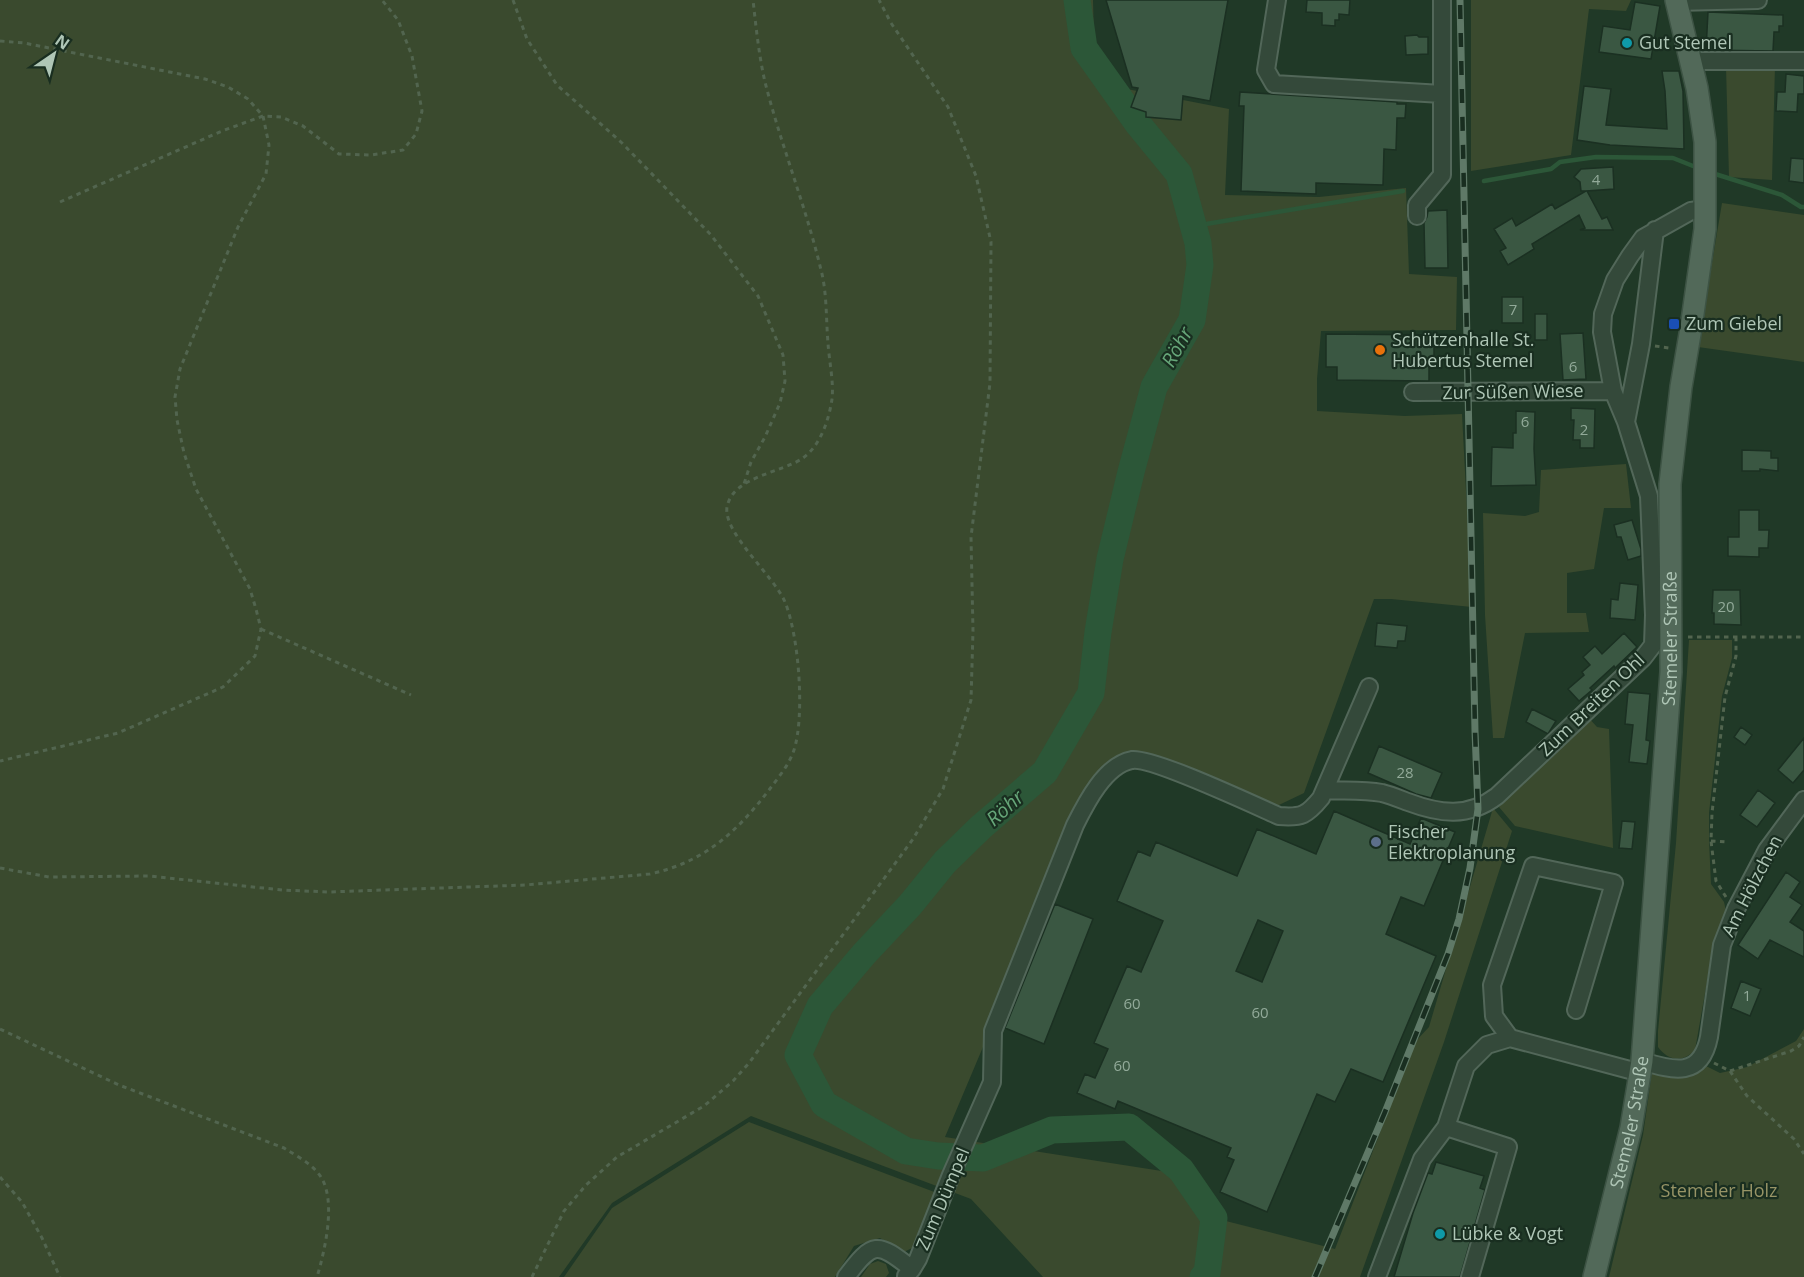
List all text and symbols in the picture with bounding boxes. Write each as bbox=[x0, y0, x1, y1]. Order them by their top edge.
north arrow bbox=[24, 24, 84, 84]
text: N bbox=[51, 29, 74, 54]
place label: Gut Stemel bbox=[1639, 30, 1732, 54]
marker: Gut Stemel bbox=[1620, 36, 1634, 50]
house number: 4 bbox=[1592, 169, 1601, 189]
house number: 7 bbox=[1509, 299, 1517, 319]
place label: Zum Giebel bbox=[1686, 311, 1782, 335]
marker: Zum Giebel bbox=[1667, 317, 1681, 331]
water label: Röhr bbox=[1155, 321, 1199, 372]
place label: Schützenhalle St. Hubertus Stemel bbox=[1392, 327, 1535, 372]
marker: Schützenhalle St. Hubertus Stemel bbox=[1373, 343, 1387, 357]
house number: 6 bbox=[1569, 356, 1577, 376]
street label: Zur Süßen Wiese bbox=[1442, 378, 1584, 404]
house number: 6 bbox=[1521, 411, 1529, 431]
house number: 2 bbox=[1580, 419, 1588, 439]
street label: Stemeler Straße bbox=[1656, 571, 1682, 707]
house number: 20 bbox=[1717, 596, 1735, 616]
street label: Zum Breiten Ohl bbox=[1533, 648, 1649, 761]
house number: 28 bbox=[1396, 762, 1414, 782]
water label: Röhr bbox=[980, 783, 1030, 832]
place label: Fischer Elektroplanung bbox=[1388, 819, 1515, 864]
street label: Am Hölzchen bbox=[1715, 831, 1787, 940]
marker: Fischer Elektroplanung bbox=[1369, 835, 1383, 849]
house number: 1 bbox=[1743, 985, 1751, 1005]
house number: 60 bbox=[1123, 993, 1141, 1013]
house number: 60 bbox=[1251, 1002, 1269, 1022]
street label: Stemeler Straße bbox=[1603, 1054, 1654, 1191]
house number: 60 bbox=[1113, 1055, 1131, 1075]
street label: Zum Dümpel bbox=[910, 1144, 974, 1254]
park label: Stemeler Holz bbox=[1661, 1178, 1777, 1202]
place label: Lübke & Vogt bbox=[1452, 1221, 1563, 1245]
marker: Lübke & Vogt bbox=[1433, 1227, 1447, 1241]

